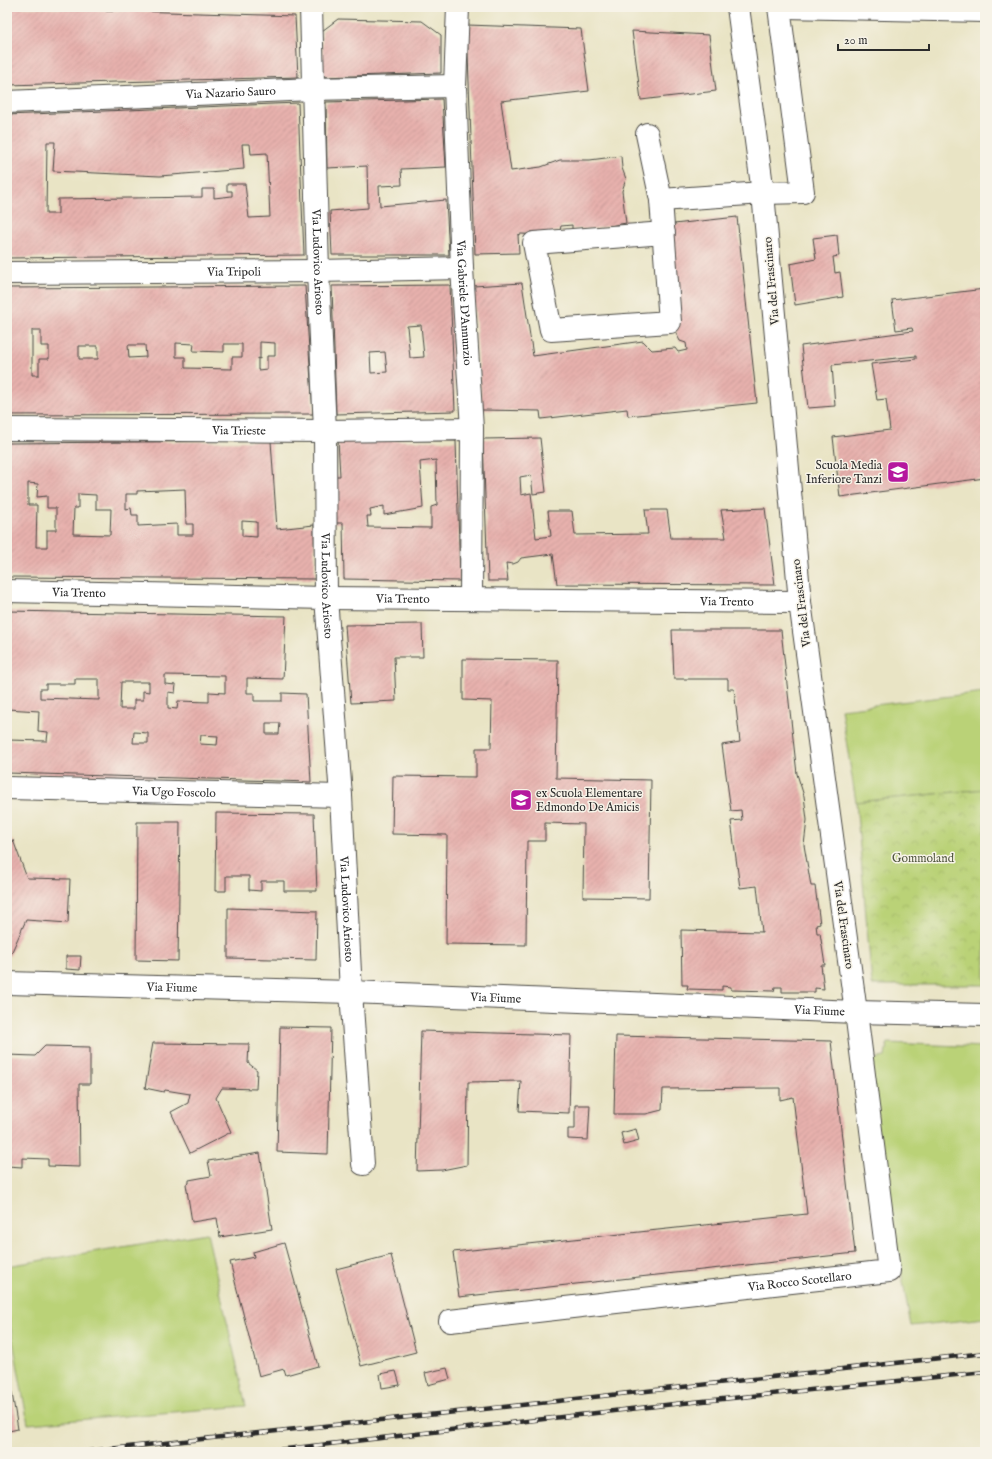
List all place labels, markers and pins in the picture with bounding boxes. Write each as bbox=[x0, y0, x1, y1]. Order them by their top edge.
place label: Scuola Media Inferiore Tanzi bbox=[806, 458, 883, 487]
school or university icon: Scuola Media Inferiore Tanzi bbox=[885, 459, 911, 485]
place label: ex Scuola Elementare Edmondo De Amicis bbox=[536, 786, 643, 815]
school or university icon: ex Scuola Elementare Edmondo De Amicis bbox=[508, 787, 534, 813]

